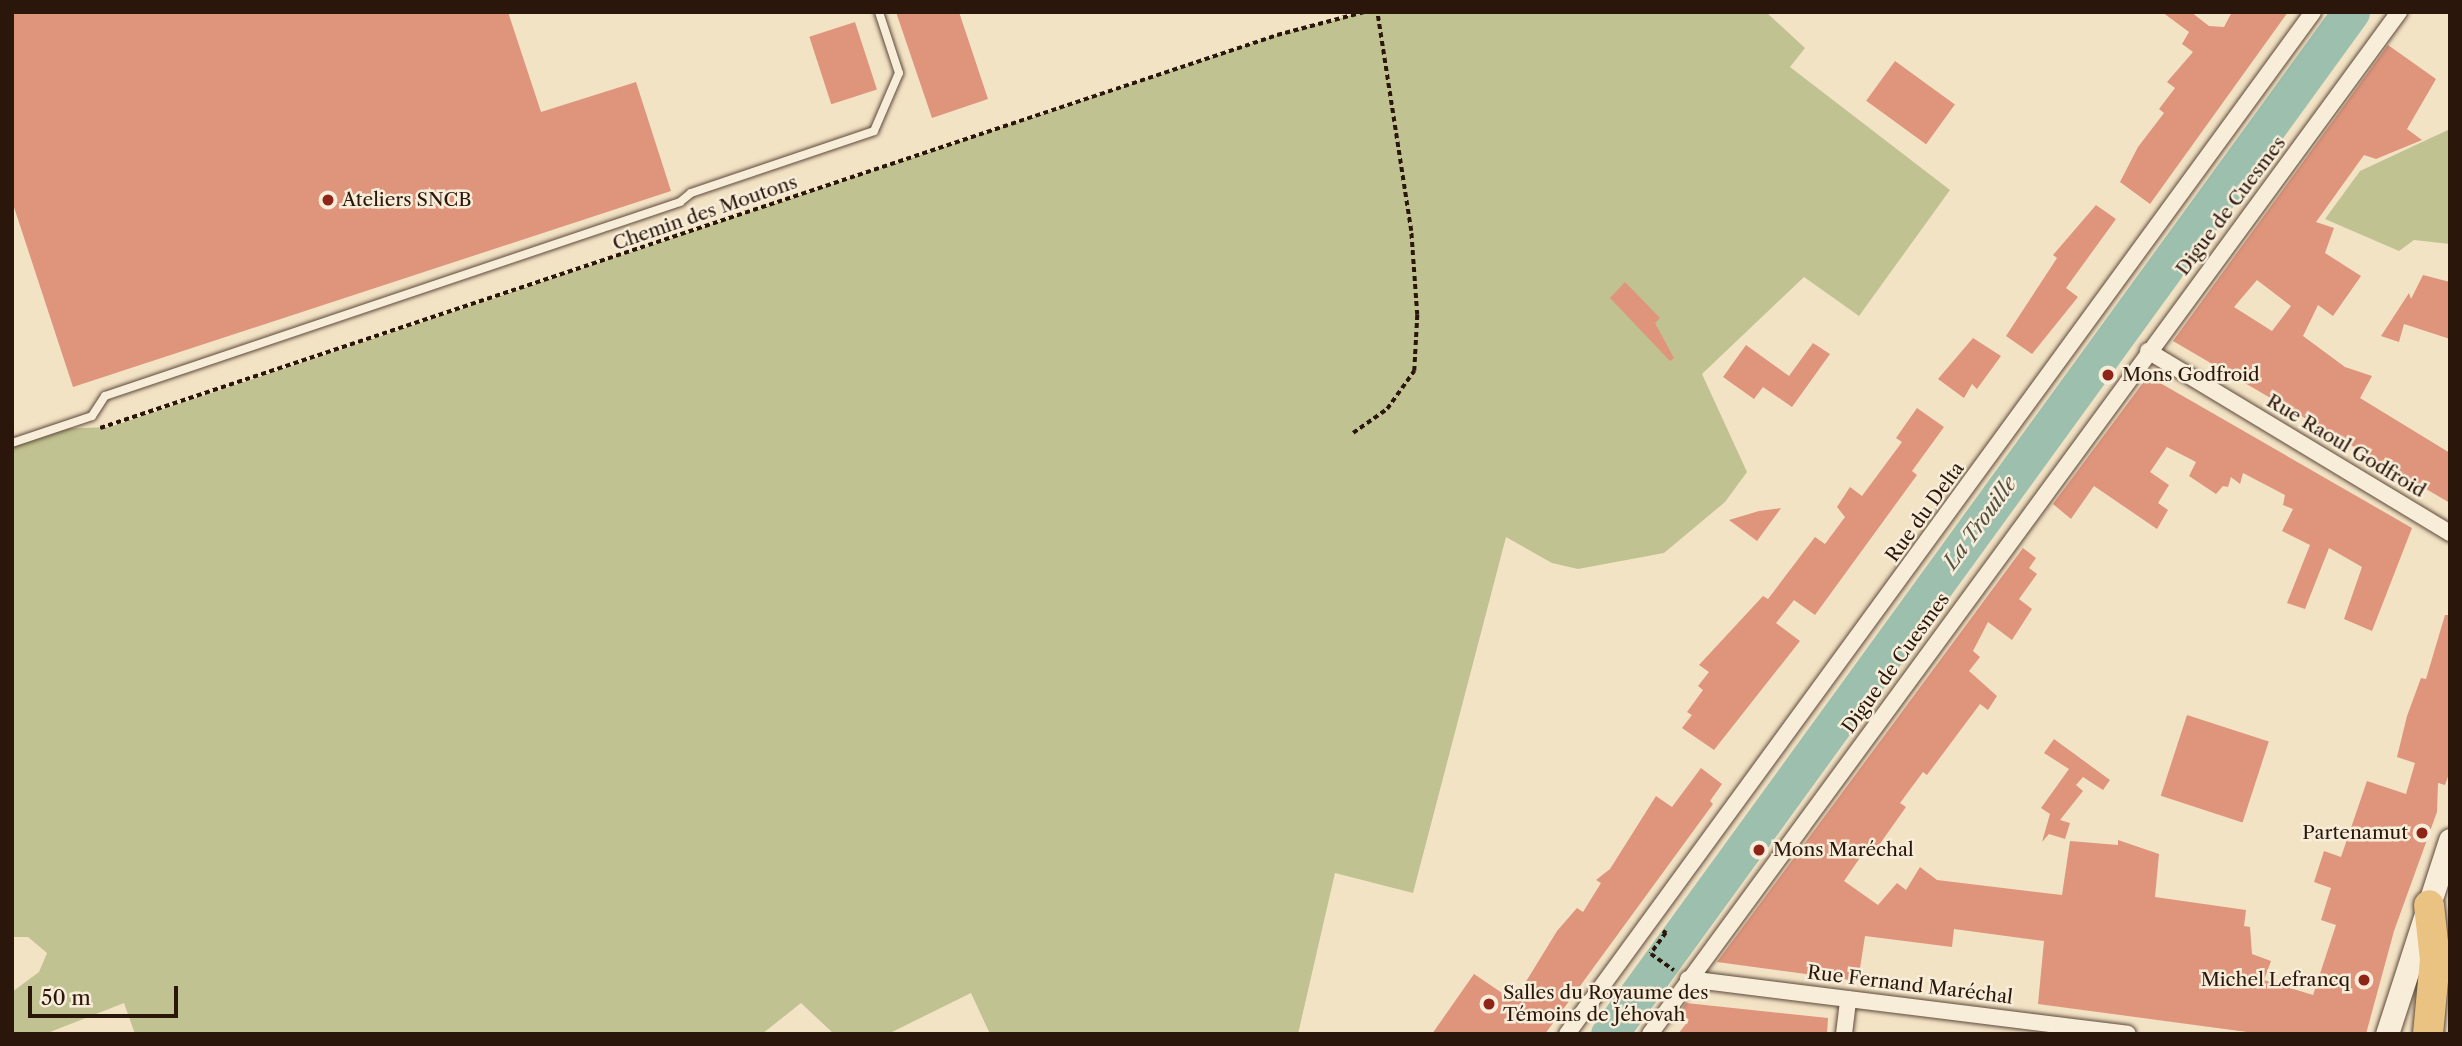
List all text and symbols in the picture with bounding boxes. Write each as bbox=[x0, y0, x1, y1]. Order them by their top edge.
street label: Digue de Cuesmes bbox=[2171, 132, 2291, 280]
street label: Chemin des Moutons bbox=[610, 171, 800, 255]
place label: Ateliers SNCB bbox=[342, 189, 471, 211]
marker: Ateliers SNCB bbox=[320, 192, 336, 208]
place label: Mons Godfroid bbox=[2122, 364, 2260, 386]
marker: Mons Godfroid bbox=[2100, 367, 2116, 383]
street label: Rue Raoul Godfroid bbox=[2262, 390, 2430, 502]
street label: Rue du Delta bbox=[1881, 458, 1969, 566]
water label: La Trouille bbox=[1938, 472, 2022, 574]
street label: Digue de Cuesmes bbox=[1837, 588, 1955, 738]
place label: Partenamut bbox=[2302, 822, 2408, 844]
marker: Partenamut bbox=[2414, 825, 2430, 841]
place label: Mons Maréchal bbox=[1773, 839, 1914, 861]
marker: Mons Maréchal bbox=[1751, 842, 1767, 858]
street label: Rue Fernand Maréchal bbox=[1806, 961, 2014, 1009]
place label: Michel Lefrancq bbox=[2201, 969, 2350, 991]
scale bar bbox=[32, 972, 182, 1016]
marker: Michel Lefrancq bbox=[2356, 972, 2372, 988]
place label: Salles du Royaume des Témoins de Jéhovah bbox=[1503, 982, 1708, 1026]
text: 50 m bbox=[41, 985, 91, 1010]
marker: Salles du Royaume des Témoins de Jéhovah bbox=[1481, 996, 1497, 1012]

